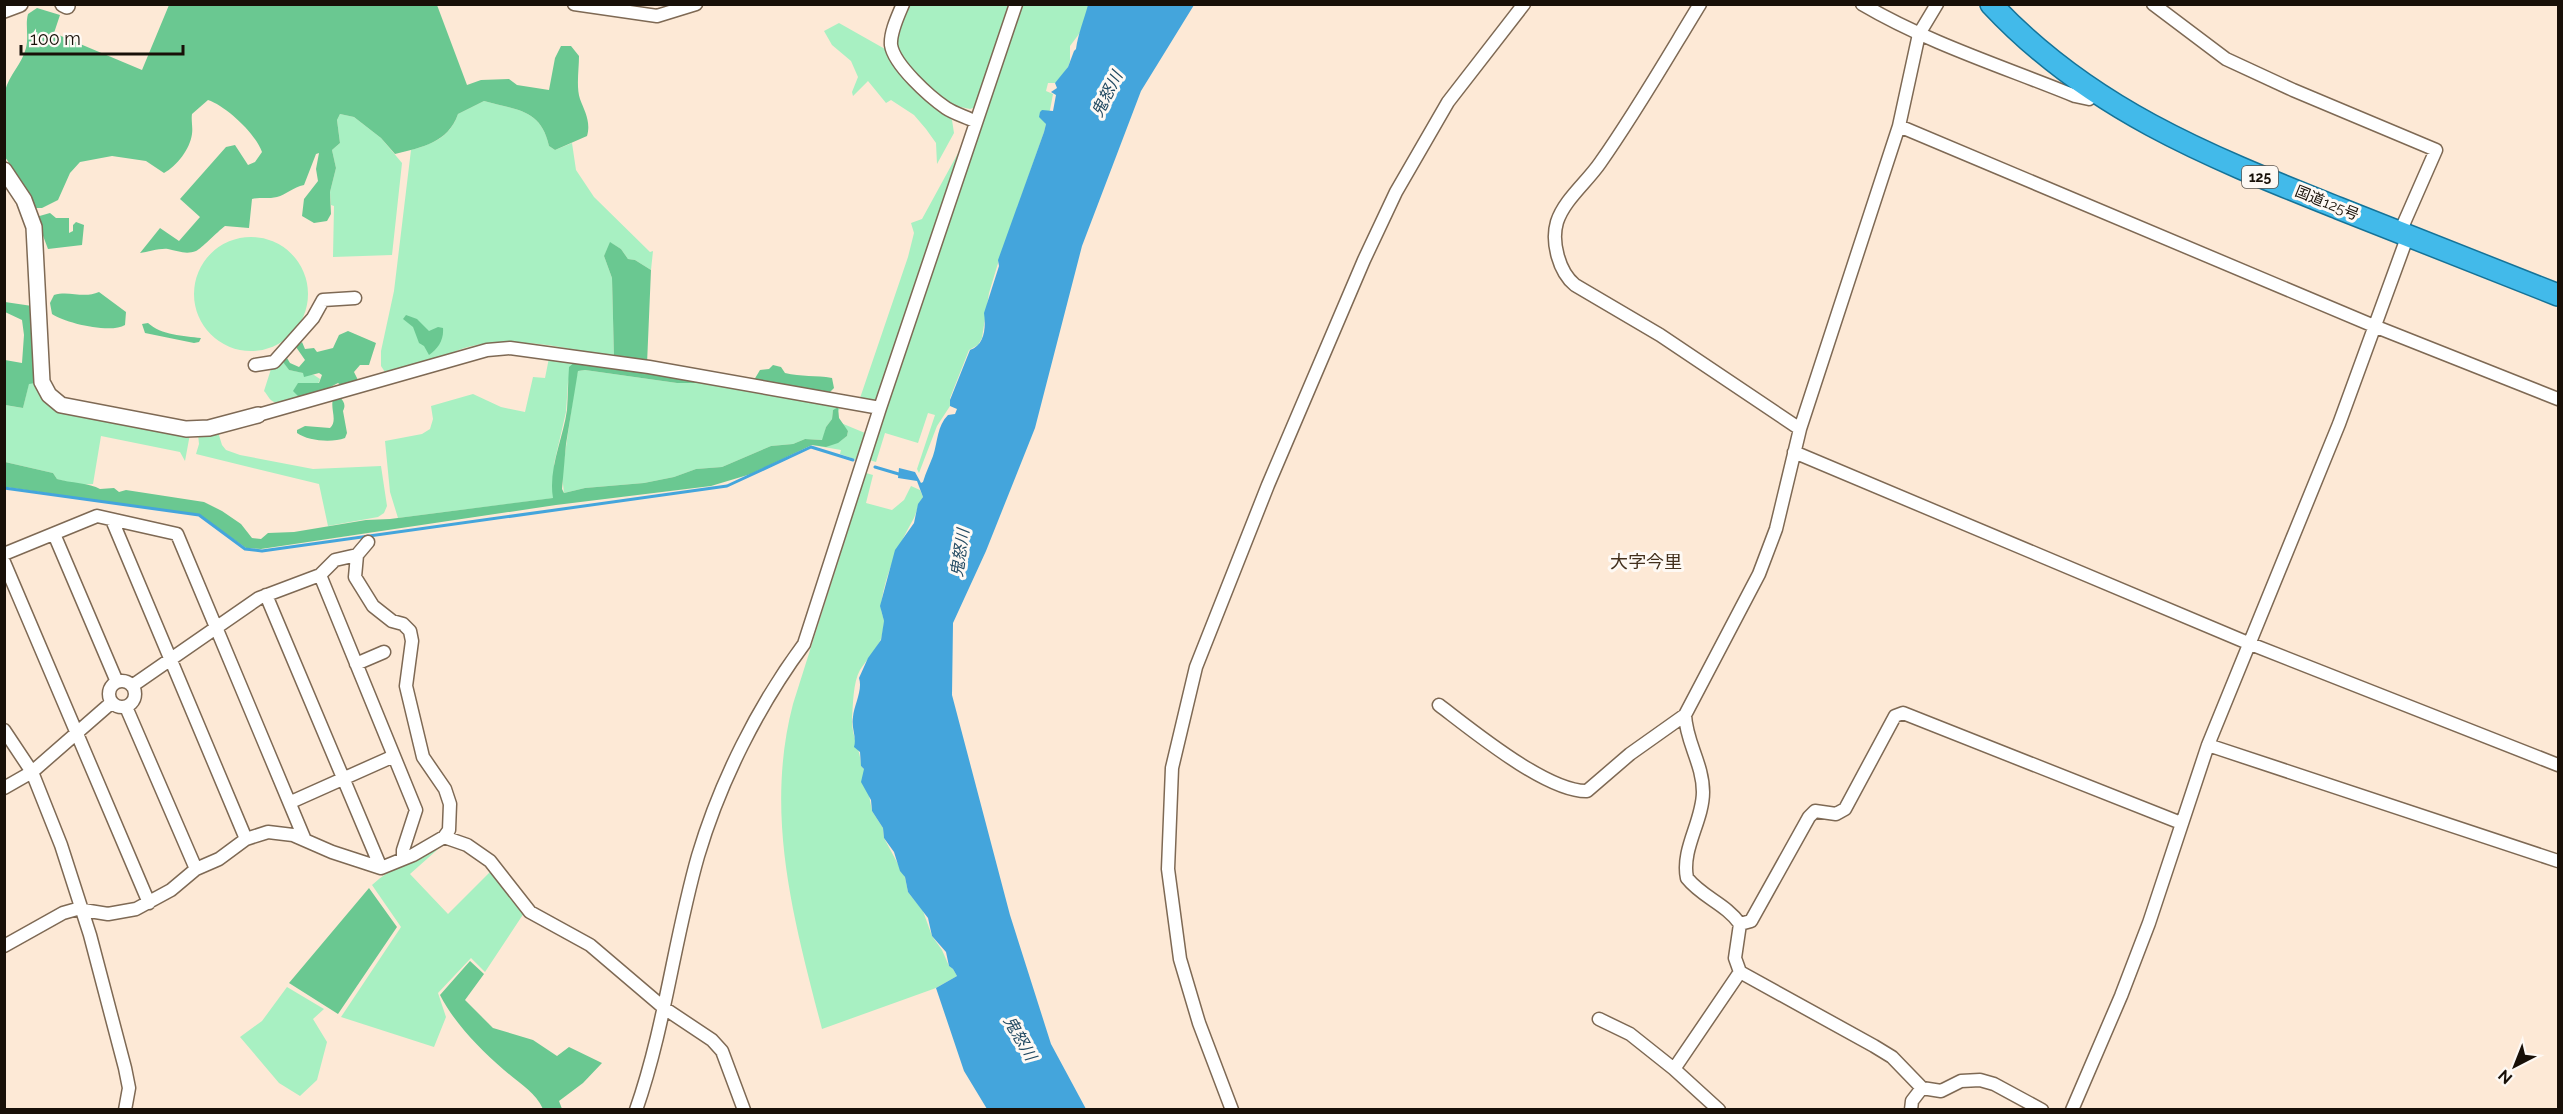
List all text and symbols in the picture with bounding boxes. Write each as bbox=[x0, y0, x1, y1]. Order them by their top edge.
scale bar bbox=[21, 18, 183, 56]
text: 100 m bbox=[30, 28, 81, 49]
water label: 鬼怒川 bbox=[1088, 67, 1127, 120]
road number: 125 bbox=[2242, 166, 2278, 188]
street label: 国道125号 bbox=[2292, 182, 2362, 224]
water label: 鬼怒川 bbox=[947, 526, 973, 578]
district label: 大字今里 bbox=[1610, 551, 1682, 572]
water label: 鬼怒川 bbox=[1000, 1012, 1041, 1065]
north arrow bbox=[2485, 1036, 2545, 1096]
text: N bbox=[2494, 1066, 2516, 1088]

